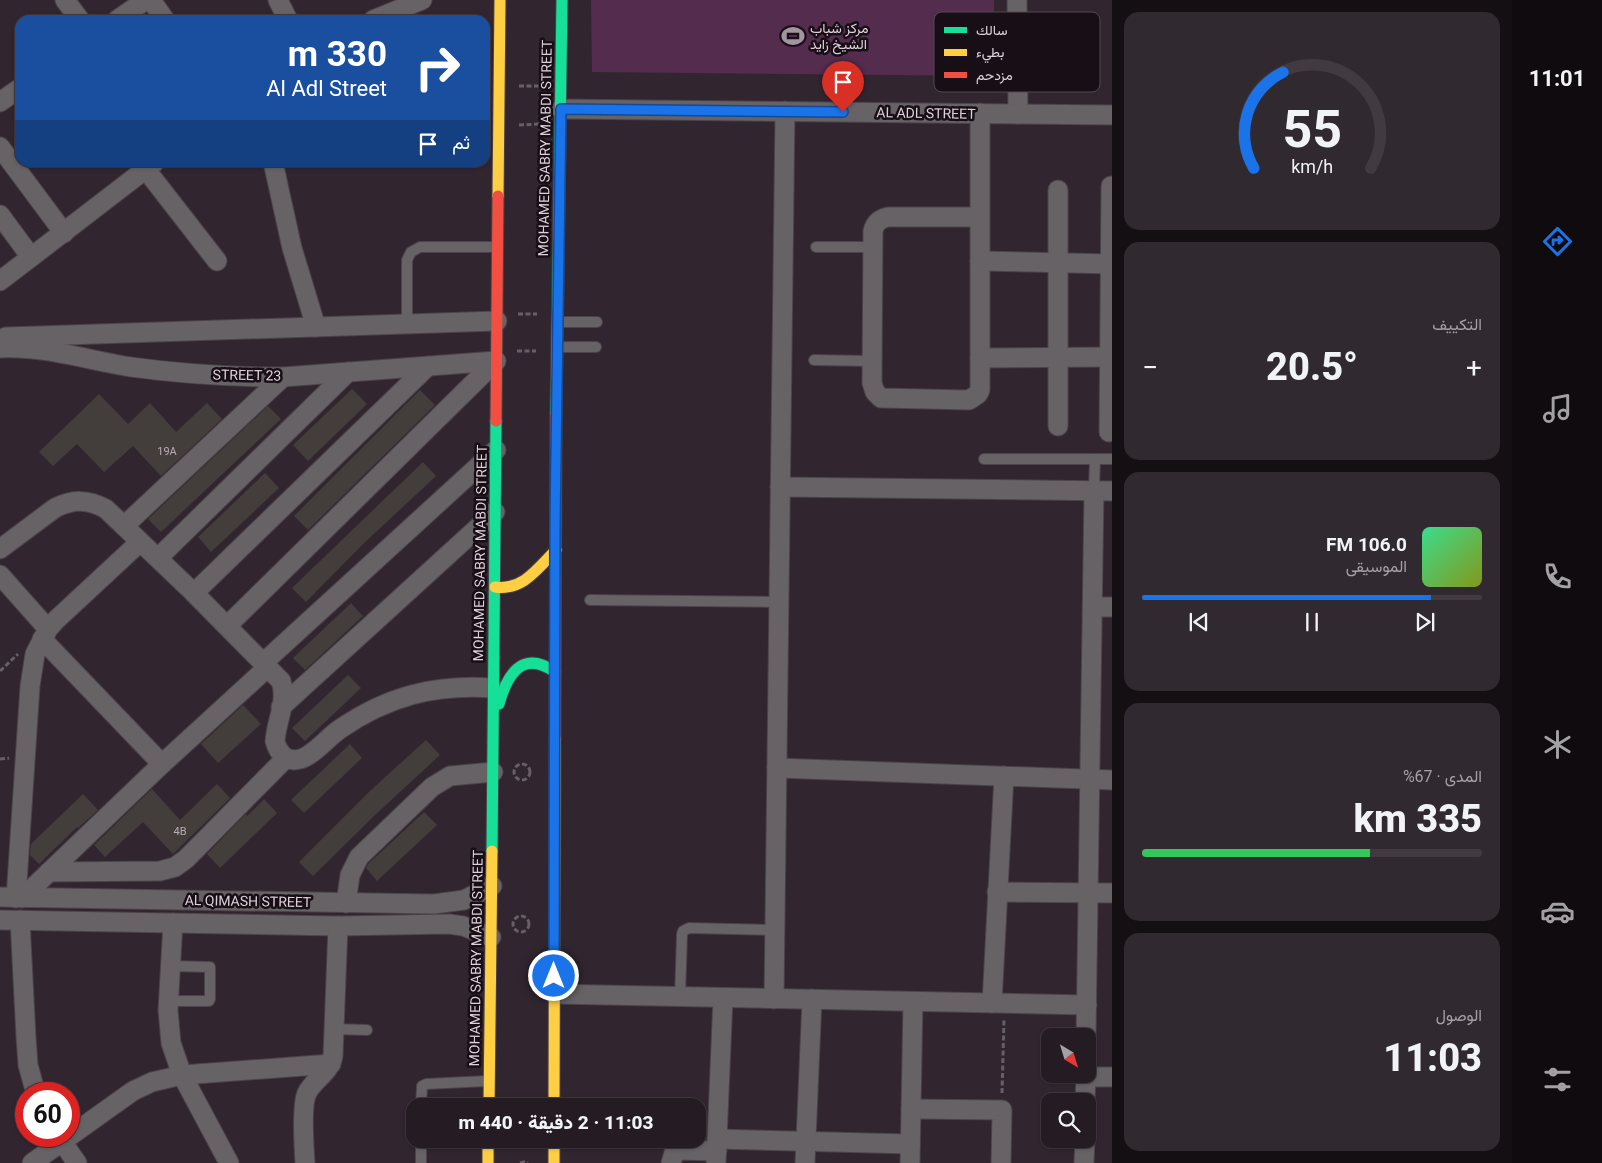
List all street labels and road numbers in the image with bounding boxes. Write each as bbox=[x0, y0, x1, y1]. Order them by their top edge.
street label: MOHAMED SABRY MABDI STREET bbox=[535, 39, 555, 256]
street label: AL ADL STREET bbox=[876, 104, 976, 122]
street label: STREET 23 bbox=[213, 366, 281, 384]
street label: MOHAMED SABRY MABDI STREET bbox=[470, 444, 490, 661]
street label: MOHAMED SABRY MABDI STREET bbox=[466, 849, 486, 1066]
street label: AL QIMASH STREET bbox=[185, 892, 312, 910]

